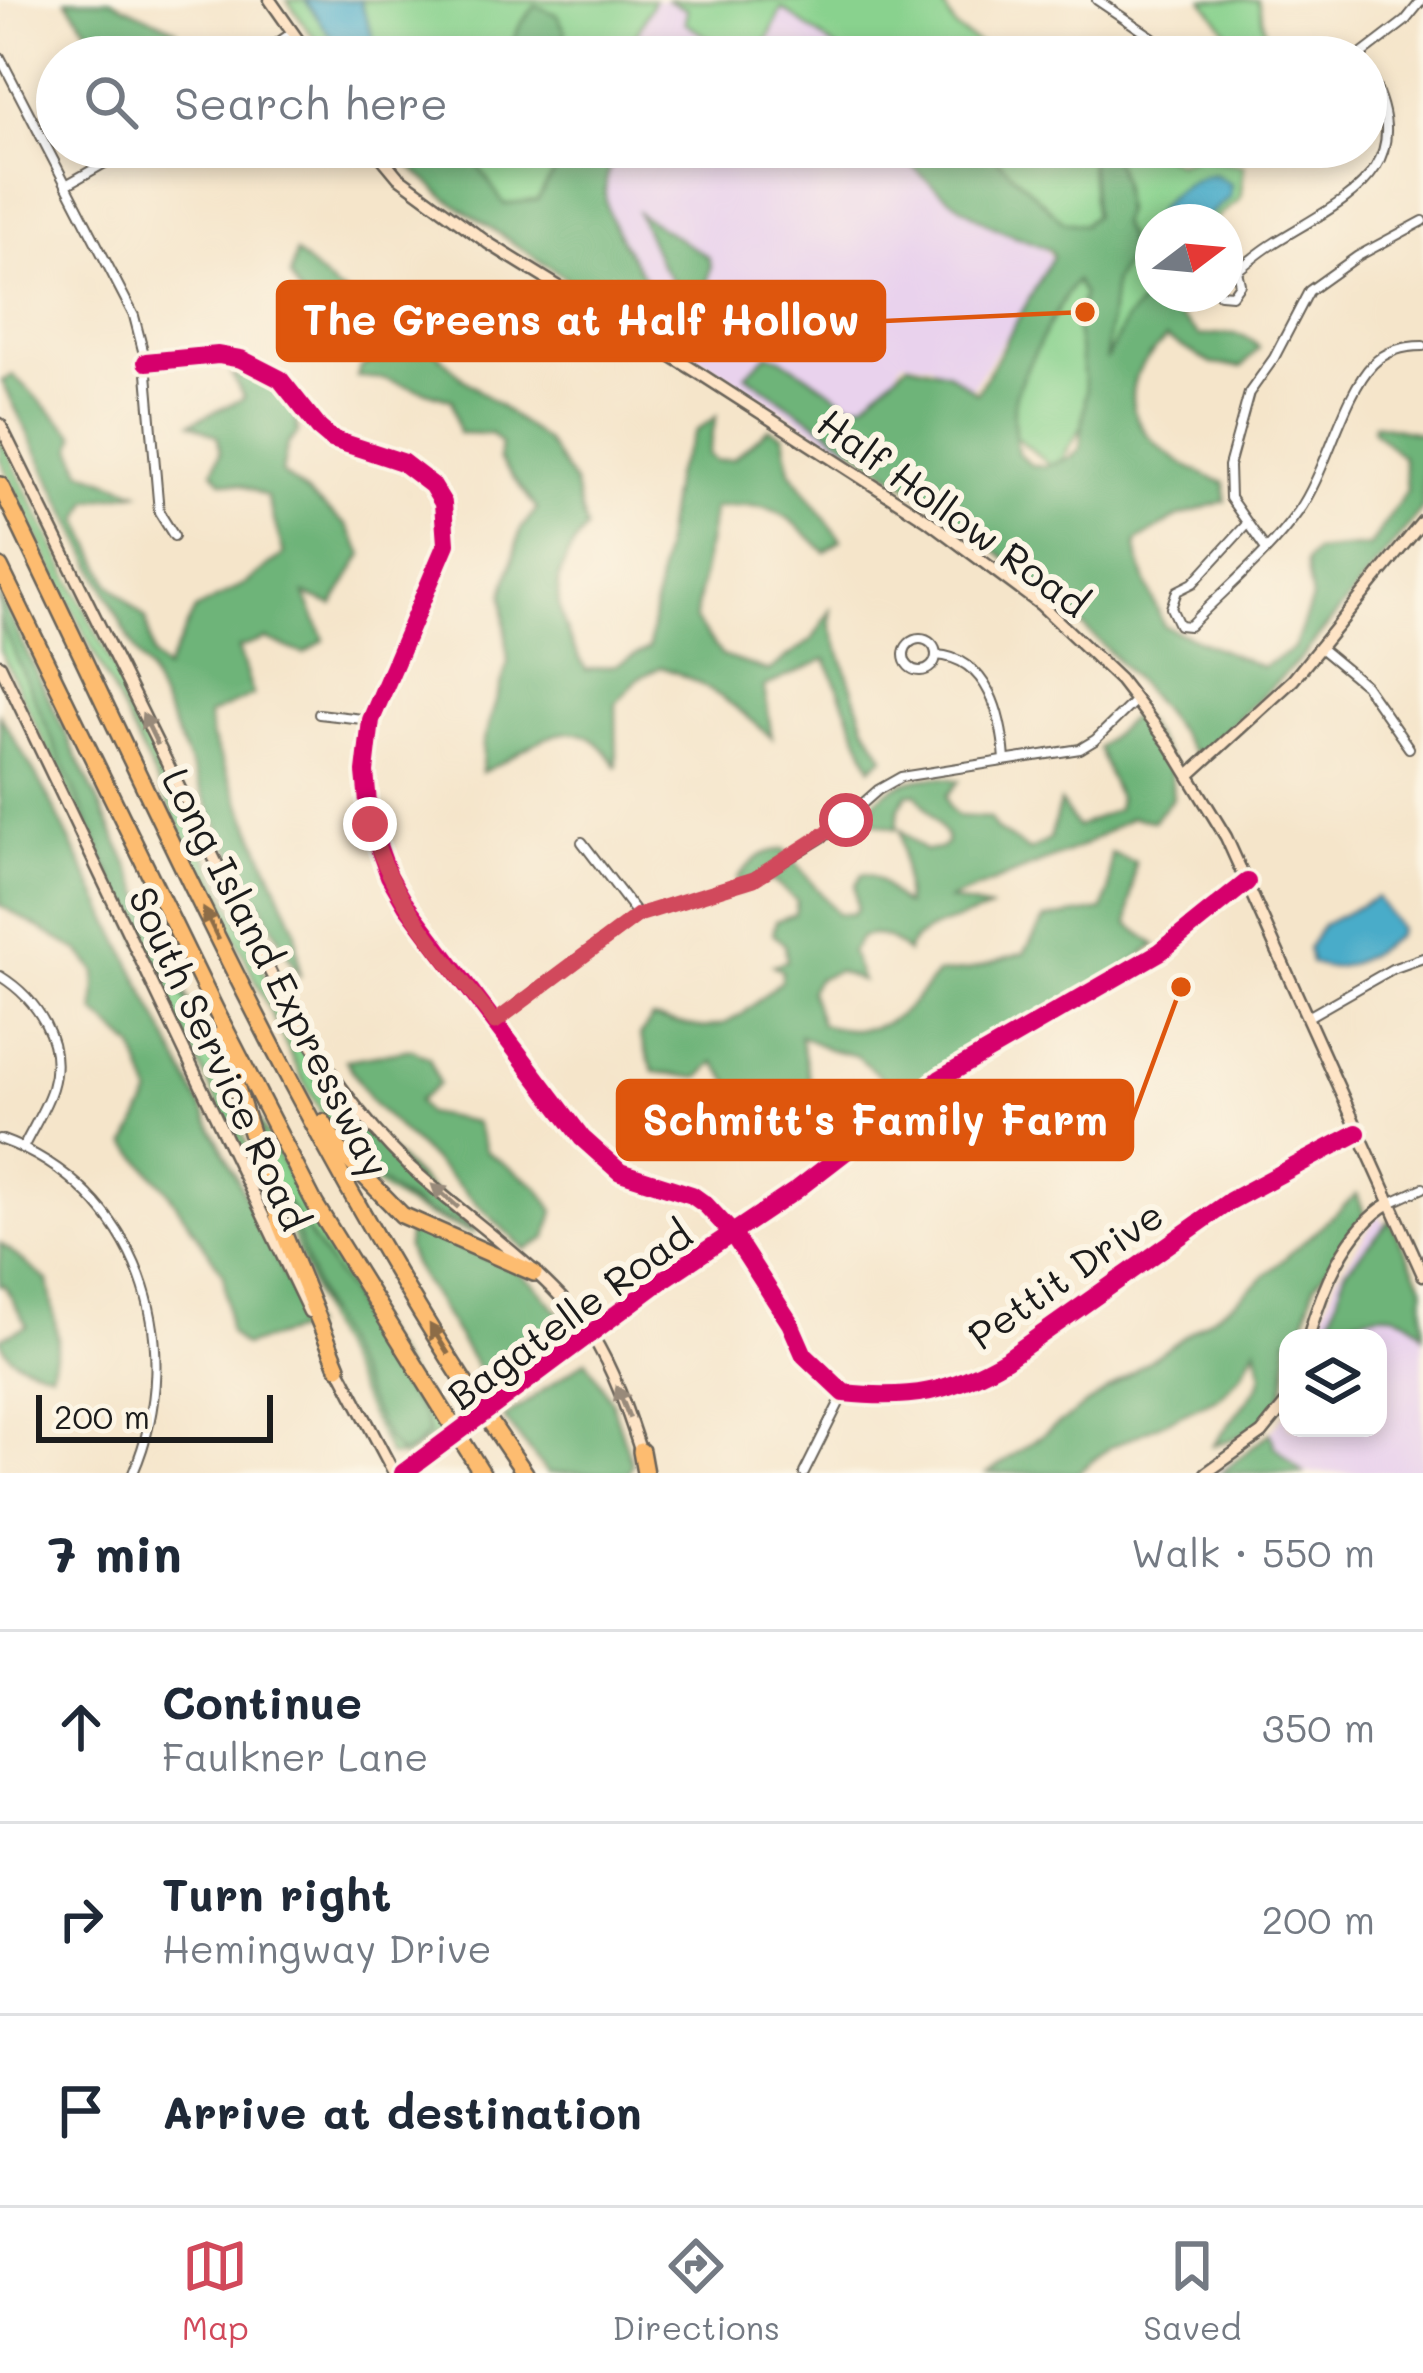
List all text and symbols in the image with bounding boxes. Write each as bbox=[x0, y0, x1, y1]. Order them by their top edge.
search box bbox=[36, 36, 1387, 168]
icon: search bbox=[78, 69, 144, 135]
text: Search here bbox=[174, 73, 448, 131]
north arrow bbox=[1135, 204, 1243, 312]
callout: The Greens at Half Hollow bbox=[278, 282, 884, 360]
text: The Greens at Half Hollow bbox=[302, 291, 860, 346]
street label: Half Hollow Road bbox=[808, 396, 1100, 628]
one-way arrow bbox=[140, 712, 160, 746]
street label: Long Island Expressway bbox=[151, 759, 402, 1185]
route start bbox=[819, 793, 873, 847]
route end bbox=[343, 797, 397, 851]
street label: South Service Road bbox=[118, 878, 322, 1238]
one-way arrow bbox=[201, 906, 221, 941]
callout: Schmitt's Family Farm bbox=[618, 1081, 1132, 1159]
text: Schmitt's Family Farm bbox=[642, 1091, 1108, 1146]
one-way arrow bbox=[430, 1184, 460, 1210]
street label: Pettit Drive bbox=[957, 1188, 1173, 1360]
street label: Bagatelle Road bbox=[437, 1208, 702, 1421]
one-way arrow bbox=[429, 1323, 451, 1356]
map controls bbox=[1279, 1329, 1387, 1437]
button: layers bbox=[1279, 1329, 1387, 1437]
one-way arrow bbox=[613, 1383, 632, 1419]
scale bar bbox=[36, 1389, 273, 1442]
text: 200 m bbox=[54, 1394, 150, 1437]
text: 7 min bbox=[48, 1518, 182, 1585]
text: Walk · 550 m bbox=[1131, 1526, 1375, 1577]
text: Continue bbox=[162, 1672, 362, 1730]
icon: ahead bbox=[48, 1694, 114, 1760]
text: 350 m bbox=[1262, 1701, 1375, 1752]
text: Faulkner Lane bbox=[162, 1730, 428, 1781]
text: Turn right bbox=[162, 1864, 391, 1922]
icon: right bbox=[48, 1886, 114, 1952]
text: 200 m bbox=[1262, 1893, 1375, 1944]
text: Hemingway Drive bbox=[162, 1922, 492, 1973]
icon: arrive bbox=[48, 2078, 114, 2144]
text: Arrive at destination bbox=[162, 2082, 642, 2140]
tab: Map bbox=[182, 2233, 249, 2348]
tab: Directions bbox=[612, 2233, 780, 2348]
tab: Saved bbox=[1143, 2233, 1241, 2348]

